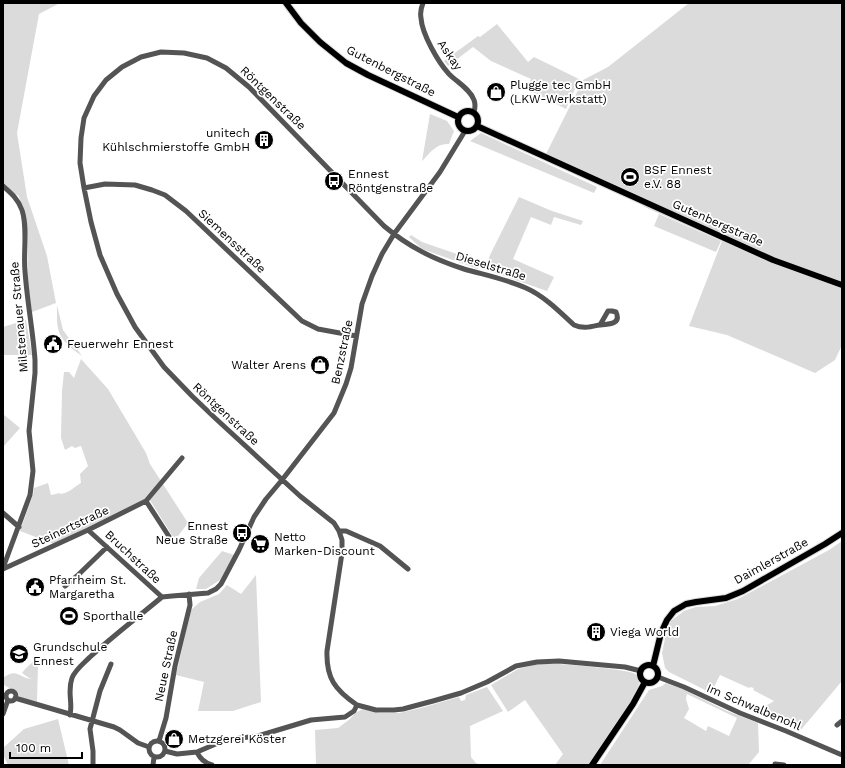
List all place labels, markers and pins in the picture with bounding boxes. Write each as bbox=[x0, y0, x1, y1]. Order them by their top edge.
place label: Plugge tec GmbH (LKW-Werkstatt) bbox=[510, 78, 611, 106]
shop icon: Plugge tec GmbH (LKW-Werkstatt) bbox=[485, 81, 507, 103]
place label: unitech Kühlschmierstoffe GmbH bbox=[102, 126, 250, 154]
building icon: unitech Kühlschmierstoffe GmbH bbox=[253, 129, 275, 151]
place label: BSF Ennest e.V. 88 bbox=[644, 163, 711, 191]
sports icon: BSF Ennest e.V. 88 bbox=[619, 166, 641, 188]
place label: Ennest Röntgenstraße bbox=[348, 167, 433, 195]
bus stop icon: Ennest Röntgenstraße bbox=[323, 170, 345, 192]
public building icon: Feuerwehr Ennest bbox=[42, 333, 64, 355]
place label: Feuerwehr Ennest bbox=[67, 337, 174, 351]
shop icon: Walter Arens bbox=[309, 354, 331, 376]
place label: Walter Arens bbox=[231, 358, 306, 372]
place label: Ennest Neue Straße bbox=[155, 519, 228, 547]
bus stop icon: Ennest Neue Straße bbox=[231, 522, 253, 544]
place label: Netto Marken-Discount bbox=[274, 530, 375, 558]
supermarket icon: Netto Marken-Discount bbox=[249, 533, 271, 555]
place label: Pfarrheim St. Margaretha bbox=[49, 573, 126, 601]
public building icon: Pfarrheim St. Margaretha bbox=[24, 576, 46, 598]
sports icon: Sporthalle bbox=[58, 605, 80, 627]
place label: Sporthalle bbox=[83, 609, 143, 623]
building icon: Viega World bbox=[585, 621, 607, 643]
place label: Viega World bbox=[610, 625, 679, 639]
place label: Grundschule Ennest bbox=[33, 640, 107, 668]
school or university icon: Grundschule Ennest bbox=[8, 643, 30, 665]
shop icon: Metzgerei Köster bbox=[163, 728, 185, 750]
place label: Metzgerei Köster bbox=[188, 732, 286, 746]

